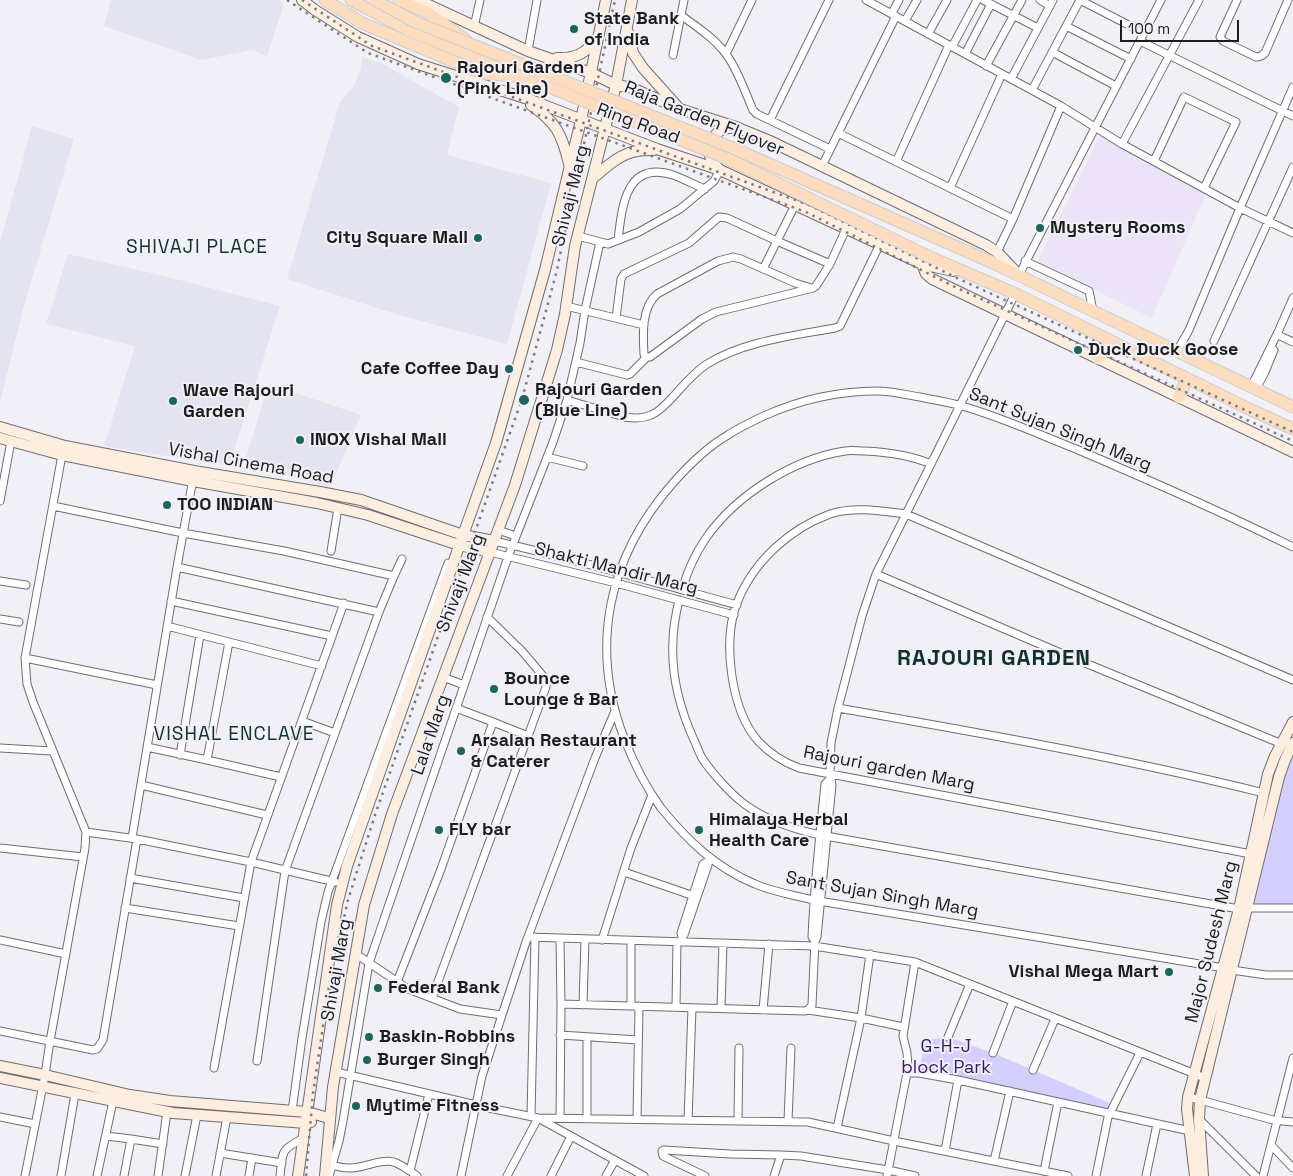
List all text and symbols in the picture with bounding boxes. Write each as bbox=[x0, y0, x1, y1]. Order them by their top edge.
place label: State Bank of India bbox=[584, 8, 679, 50]
scale bar bbox=[1123, 10, 1242, 42]
text: 100 m bbox=[1128, 19, 1170, 38]
marker: State Bank of India bbox=[568, 23, 580, 35]
place label: Rajouri Garden (Pink Line) bbox=[457, 57, 584, 100]
marker: Rajouri Garden (Pink Line) bbox=[439, 71, 453, 85]
street label: Raja Garden Flyover bbox=[621, 77, 787, 161]
street label: Ring Road bbox=[593, 99, 683, 149]
street label: Shivaji Marg bbox=[548, 143, 594, 249]
place label: Mystery Rooms bbox=[1050, 217, 1185, 239]
marker: Mystery Rooms bbox=[1034, 222, 1046, 234]
place label: City Square Mall bbox=[326, 227, 468, 249]
marker: City Square Mall bbox=[472, 232, 484, 244]
district label: SHIVAJI PLACE bbox=[124, 237, 270, 259]
place label: Duck Duck Goose bbox=[1088, 339, 1238, 361]
marker: Duck Duck Goose bbox=[1072, 344, 1084, 356]
place label: Cafe Coffee Day bbox=[361, 358, 499, 380]
marker: Cafe Coffee Day bbox=[503, 363, 515, 375]
place label: Rajouri Garden (Blue Line) bbox=[535, 379, 662, 422]
place label: Wave Rajouri Garden bbox=[183, 380, 294, 422]
street label: Sant Sujan Singh Marg bbox=[965, 383, 1155, 477]
marker: Rajouri Garden (Blue Line) bbox=[517, 393, 531, 407]
marker: Wave Rajouri Garden bbox=[167, 395, 179, 407]
place label: INOX Vishal Mall bbox=[310, 429, 447, 451]
marker: INOX Vishal Mall bbox=[294, 434, 306, 446]
street label: Vishal Cinema Road bbox=[167, 439, 335, 489]
place label: TOO INDIAN bbox=[177, 494, 273, 516]
marker: TOO INDIAN bbox=[161, 499, 173, 511]
street label: Shivaji Marg bbox=[432, 531, 490, 635]
street label: Shakti Mandir Marg bbox=[532, 538, 700, 600]
district label: RAJOURI GARDEN bbox=[895, 646, 1093, 672]
place label: Bounce Lounge & Bar bbox=[504, 668, 618, 711]
marker: Bounce Lounge & Bar bbox=[488, 683, 500, 695]
street label: Lala Marg bbox=[407, 692, 455, 778]
district label: VISHAL ENCLAVE bbox=[152, 724, 316, 746]
place label: Arsalan Restaurant & Caterer bbox=[471, 730, 637, 772]
street label: Rajouri garden Marg bbox=[801, 742, 977, 796]
marker: Arsalan Restaurant & Caterer bbox=[455, 745, 467, 757]
place label: Himalaya Herbal Health Care bbox=[709, 809, 848, 852]
place label: FLY bar bbox=[449, 819, 511, 841]
marker: FLY bar bbox=[433, 824, 445, 836]
marker: Himalaya Herbal Health Care bbox=[693, 824, 705, 836]
street label: Major Sudesh Marg bbox=[1181, 859, 1243, 1025]
street label: Sant Sujan Singh Marg bbox=[784, 867, 980, 923]
street label: Shivaji Marg bbox=[317, 917, 357, 1023]
place label: Vishal Mega Mart bbox=[1008, 961, 1159, 983]
marker: Vishal Mega Mart bbox=[1163, 966, 1175, 978]
place label: Federal Bank bbox=[388, 977, 500, 999]
marker: Federal Bank bbox=[372, 982, 384, 994]
place label: Baskin-Robbins bbox=[379, 1026, 515, 1048]
marker: Baskin-Robbins bbox=[363, 1031, 375, 1043]
park label: G-H-J block Park bbox=[901, 1036, 991, 1078]
place label: Burger Singh bbox=[377, 1049, 490, 1071]
marker: Burger Singh bbox=[361, 1054, 373, 1066]
place label: Mytime Fitness bbox=[366, 1095, 499, 1117]
marker: Mytime Fitness bbox=[350, 1100, 362, 1112]

